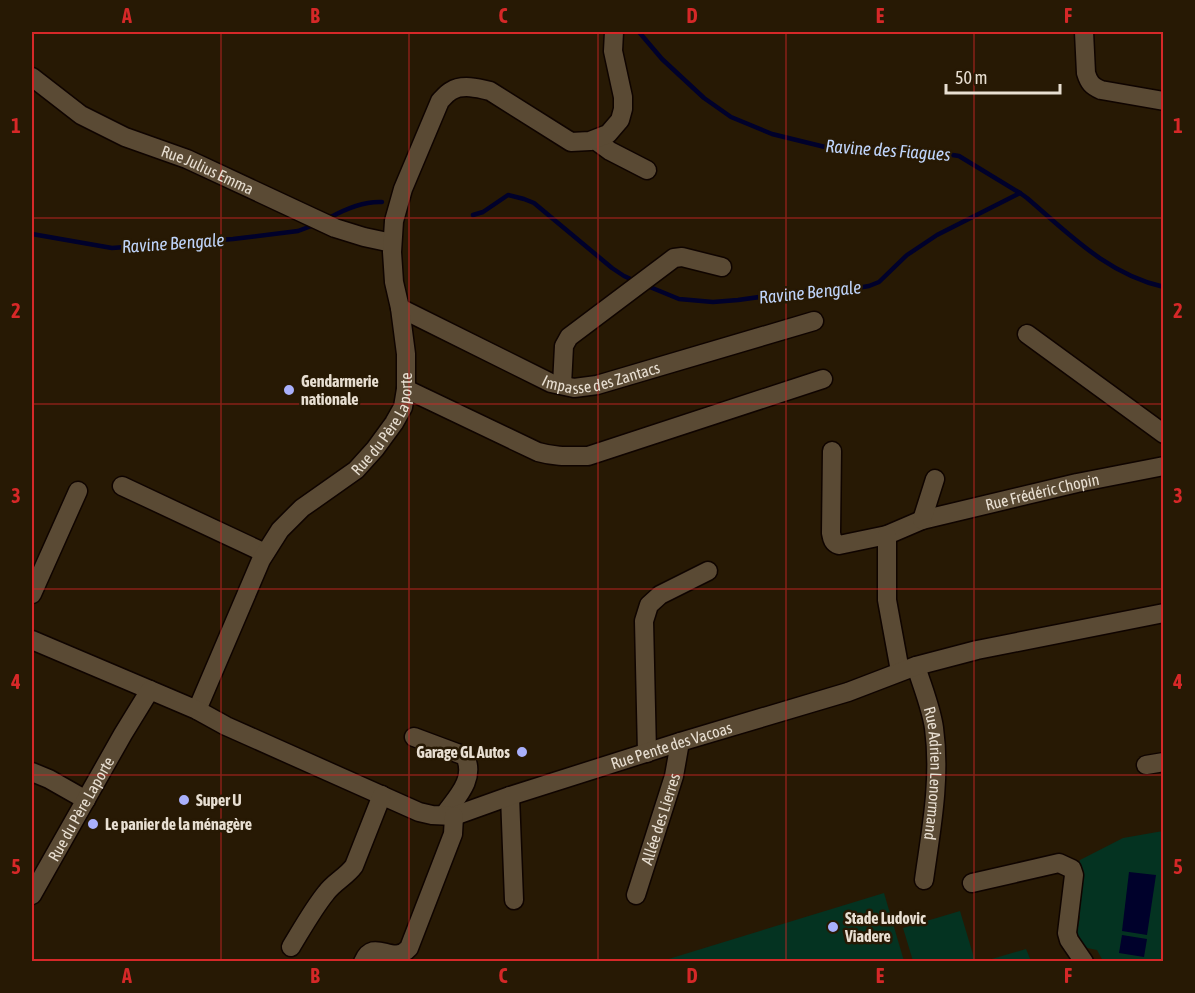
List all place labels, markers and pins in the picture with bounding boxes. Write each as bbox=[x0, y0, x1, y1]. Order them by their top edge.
place label: Gendarmerie nationale bbox=[301, 372, 379, 408]
marker: Gendarmerie nationale bbox=[282, 383, 296, 397]
place label: Garage GL Autos bbox=[416, 743, 510, 761]
marker: Garage GL Autos bbox=[515, 745, 529, 759]
place label: Super U bbox=[196, 791, 242, 809]
marker: Super U bbox=[177, 793, 191, 807]
place label: Le panier de la ménagère bbox=[105, 815, 252, 833]
marker: Le panier de la ménagère bbox=[86, 817, 100, 831]
place label: Stade Ludovic Viadere bbox=[844, 909, 926, 945]
marker: Stade Ludovic Viadere bbox=[826, 920, 840, 934]

